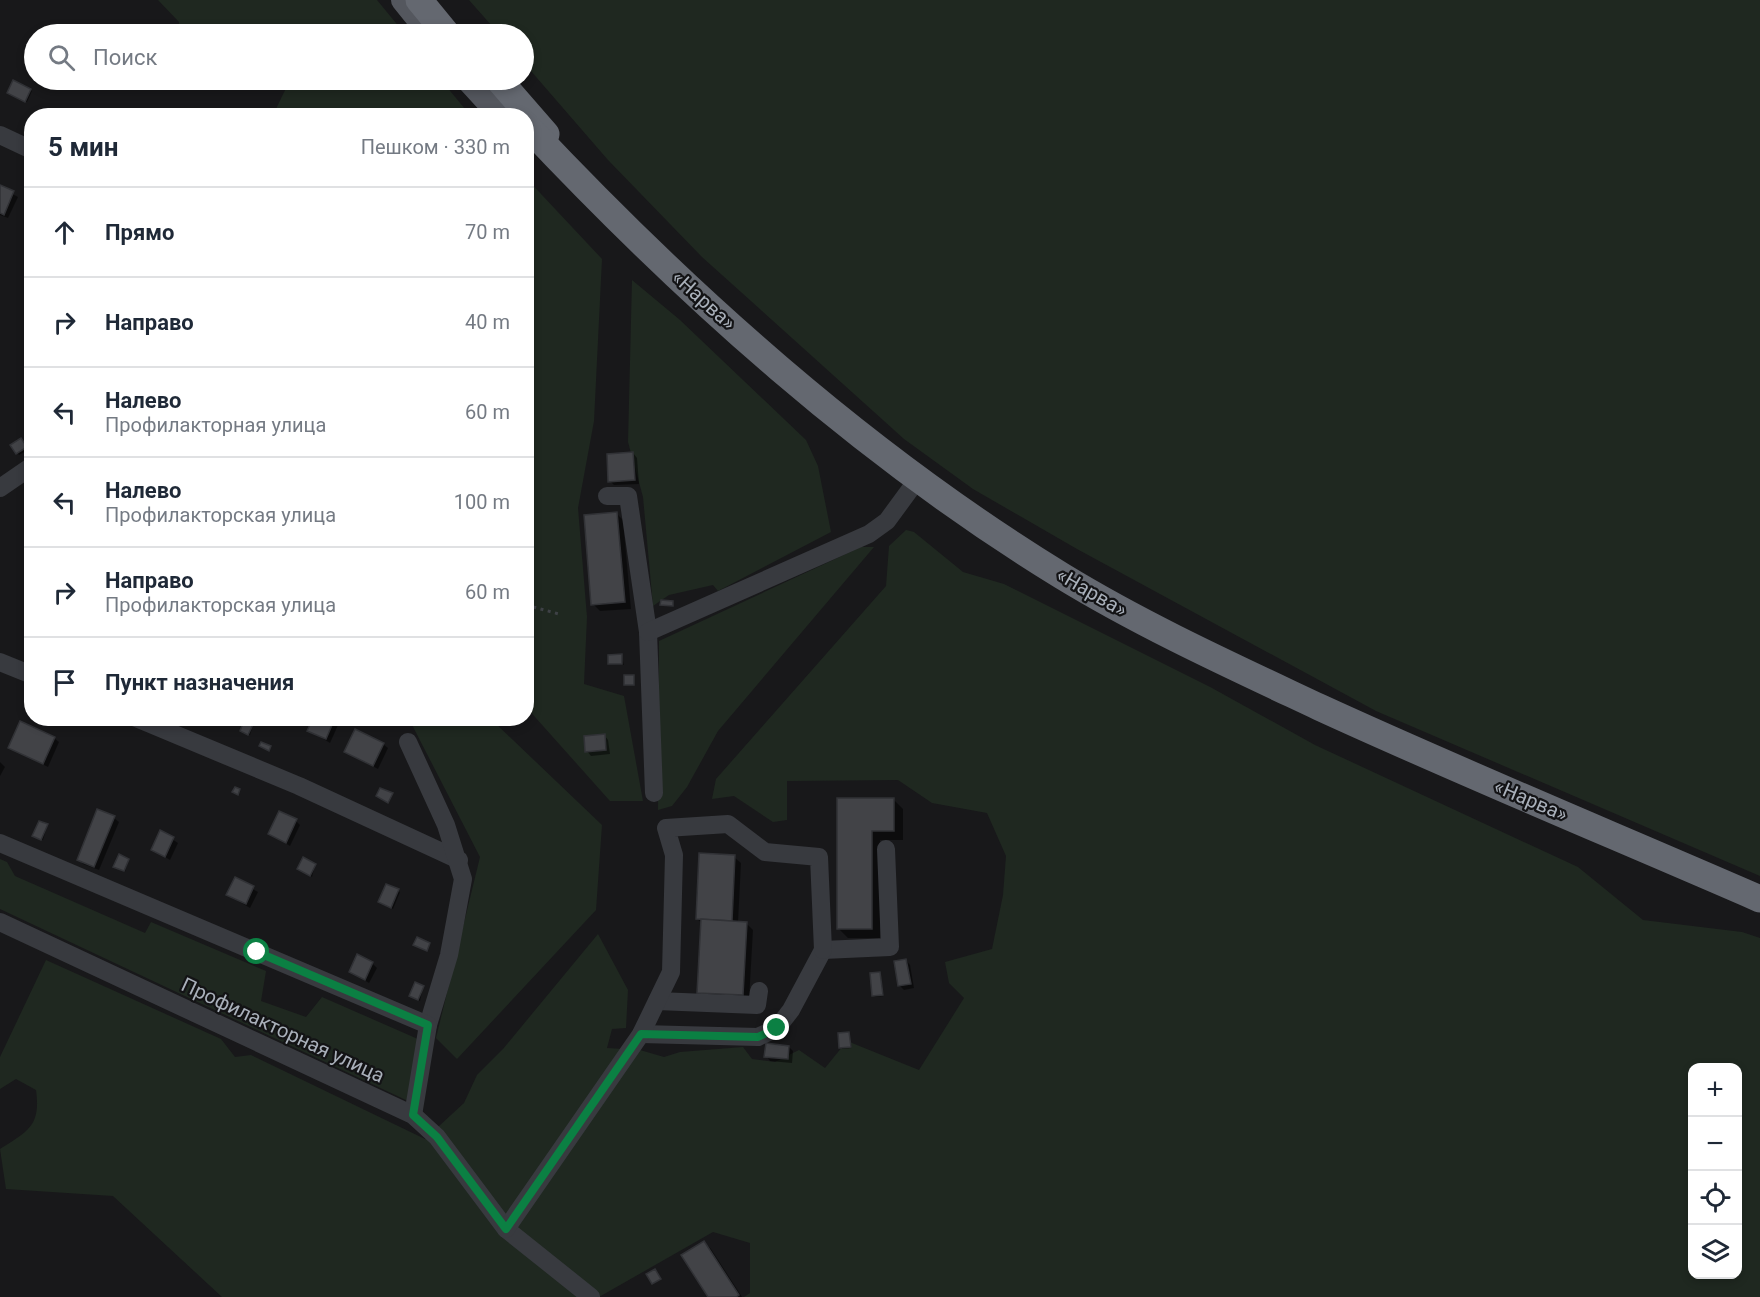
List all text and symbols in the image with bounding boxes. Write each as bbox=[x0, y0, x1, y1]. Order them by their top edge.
search box bbox=[24, 24, 534, 90]
icon: search bbox=[45, 41, 78, 74]
text: Поиск bbox=[93, 45, 157, 70]
text: 5 мин bbox=[48, 132, 119, 162]
text: Пешком · 330 m bbox=[361, 135, 510, 159]
icon: ahead bbox=[48, 216, 81, 249]
text: Прямо bbox=[105, 220, 174, 245]
text: 70 m bbox=[465, 220, 510, 244]
street label: «Нарва» bbox=[667, 265, 741, 335]
icon: right bbox=[48, 306, 81, 339]
text: Направо bbox=[105, 310, 194, 335]
text: 40 m bbox=[465, 310, 510, 334]
text: Налево bbox=[105, 388, 182, 413]
icon: left bbox=[48, 396, 81, 429]
text: 60 m bbox=[465, 400, 510, 424]
text: Профилакторная улица bbox=[105, 413, 326, 437]
text: Налево bbox=[105, 478, 182, 503]
icon: left bbox=[48, 486, 81, 519]
text: 100 m bbox=[454, 490, 510, 514]
text: Профилакторская улица bbox=[105, 503, 336, 527]
street label: «Нарва» bbox=[1052, 562, 1132, 622]
text: Направо bbox=[105, 568, 194, 593]
icon: right bbox=[48, 576, 81, 609]
text: 60 m bbox=[465, 580, 510, 604]
text: Профилакторская улица bbox=[105, 593, 336, 617]
icon: arrive bbox=[48, 666, 81, 699]
text: Пункт назначения bbox=[105, 670, 294, 695]
street label: «Нарва» bbox=[1491, 774, 1571, 826]
route start bbox=[243, 938, 269, 964]
street label: Профилакторная улица bbox=[178, 972, 388, 1088]
route end bbox=[763, 1014, 789, 1040]
map controls bbox=[1688, 1063, 1742, 1279]
button: + bbox=[1688, 1063, 1742, 1117]
button: − bbox=[1688, 1117, 1742, 1171]
button: locate bbox=[1688, 1171, 1742, 1225]
button: layers bbox=[1688, 1225, 1742, 1279]

